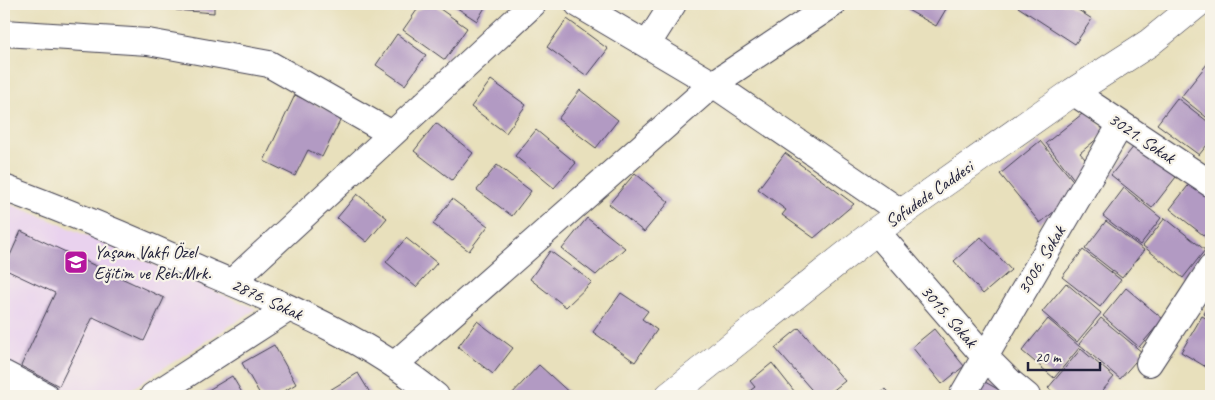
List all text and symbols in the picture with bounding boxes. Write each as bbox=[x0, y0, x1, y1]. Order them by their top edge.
street label: 3021. Sokak bbox=[1105, 108, 1181, 169]
street label: Sofudede Caddesi bbox=[881, 154, 979, 232]
street label: 3006. Sokak bbox=[1012, 221, 1071, 298]
place label: Yaşam Vakfı Özel Eğitim ve Reh.Mrk. bbox=[94, 241, 211, 284]
school or university icon: Yaşam Vakfı Özel Eğitim ve Reh.Mrk. bbox=[63, 249, 89, 275]
street label: 2876. Sokak bbox=[228, 273, 307, 326]
street label: 3015. Sokak bbox=[916, 280, 983, 353]
scale bar bbox=[1028, 340, 1100, 372]
text: 20 m bbox=[1035, 348, 1062, 367]

